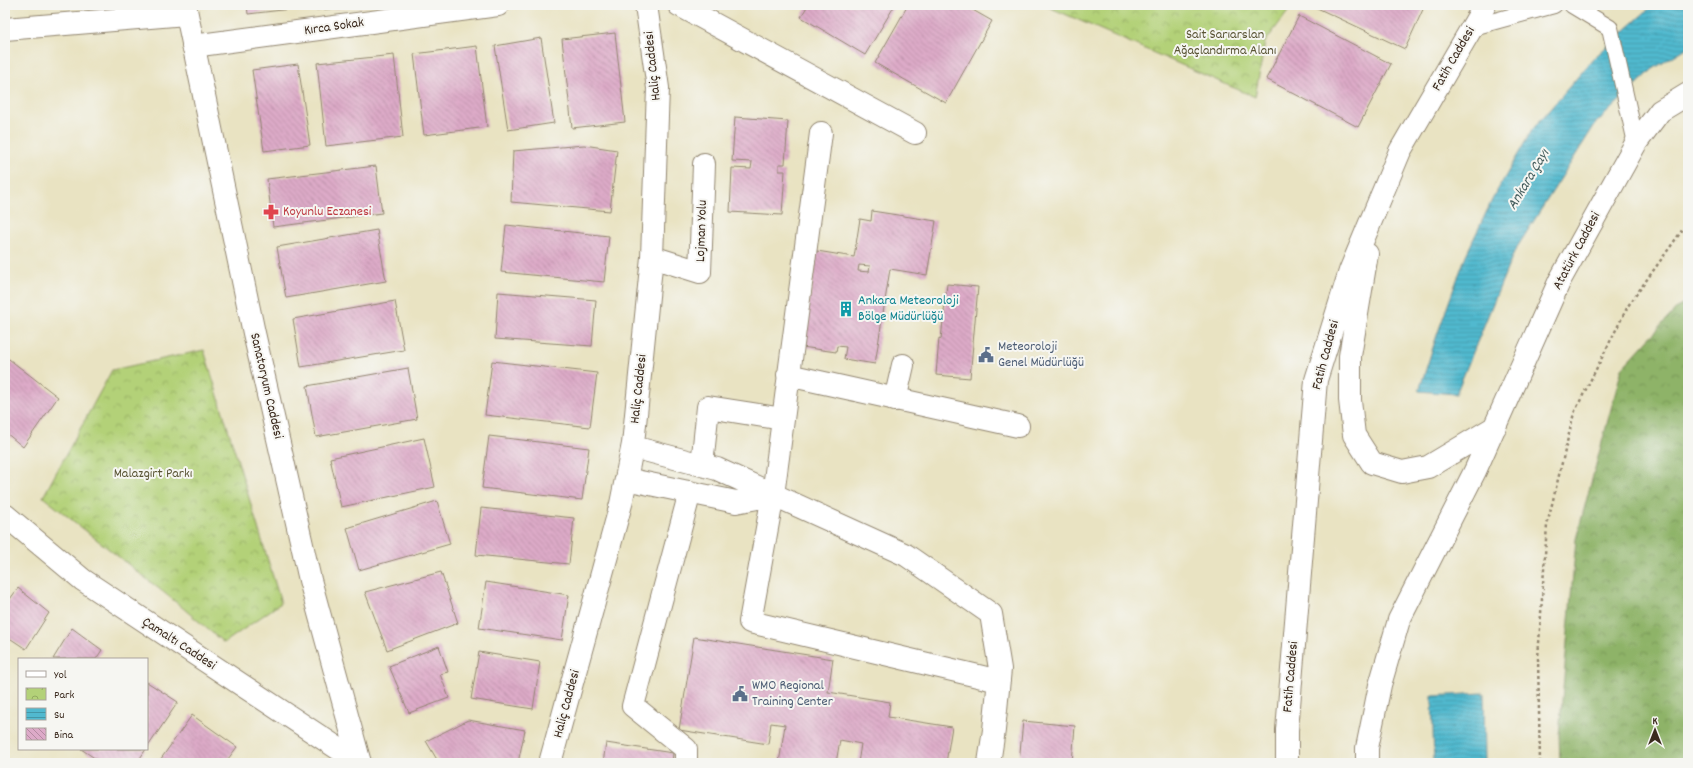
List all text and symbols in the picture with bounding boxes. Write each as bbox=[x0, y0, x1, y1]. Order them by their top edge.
street label: Kırca Sokak bbox=[303, 13, 365, 41]
street label: Fatih Caddesi bbox=[1427, 23, 1481, 95]
park label: Sait Sarıarslan Ağaçlandırma Alanı bbox=[1174, 25, 1276, 61]
street label: Haliç Caddesi bbox=[639, 30, 667, 102]
water label: Ankara Çayı bbox=[1502, 144, 1556, 214]
street label: Lojman Yolu bbox=[691, 200, 713, 262]
place label: Koyunlu Eczanesi bbox=[283, 202, 372, 222]
pharmacy icon: Koyunlu Eczanesi bbox=[262, 203, 280, 221]
street label: Atatürk Caddesi bbox=[1548, 208, 1606, 294]
place label: Ankara Meteoroloji Bölge Müdürlüğü bbox=[858, 291, 959, 327]
building icon: Ankara Meteoroloji Bölge Müdürlüğü bbox=[837, 300, 855, 318]
street label: Fatih Caddesi bbox=[1307, 318, 1345, 392]
street label: Sanatoryum Caddesi bbox=[244, 331, 288, 441]
place label: Meteoroloji Genel Müdürlüğü bbox=[998, 337, 1084, 373]
public building icon: Meteoroloji Genel Müdürlüğü bbox=[977, 346, 995, 364]
street label: Haliç Caddesi bbox=[625, 353, 653, 425]
park label: Malazgirt Parkı bbox=[114, 464, 192, 484]
street label: Çamaltı Caddesi bbox=[138, 613, 220, 676]
street label: Fatih Caddesi bbox=[1278, 640, 1304, 713]
legend bbox=[18, 658, 148, 750]
text: Yol bbox=[54, 667, 67, 684]
street label: Haliç Caddesi bbox=[548, 667, 586, 740]
place label: WMO Regional Training Center bbox=[752, 676, 834, 712]
public building icon: WMO Regional Training Center bbox=[731, 685, 749, 703]
text: Park bbox=[54, 687, 75, 704]
text: Su bbox=[54, 707, 64, 724]
north arrow bbox=[1635, 710, 1675, 750]
text: K bbox=[1652, 714, 1658, 730]
text: Bina bbox=[54, 727, 73, 744]

